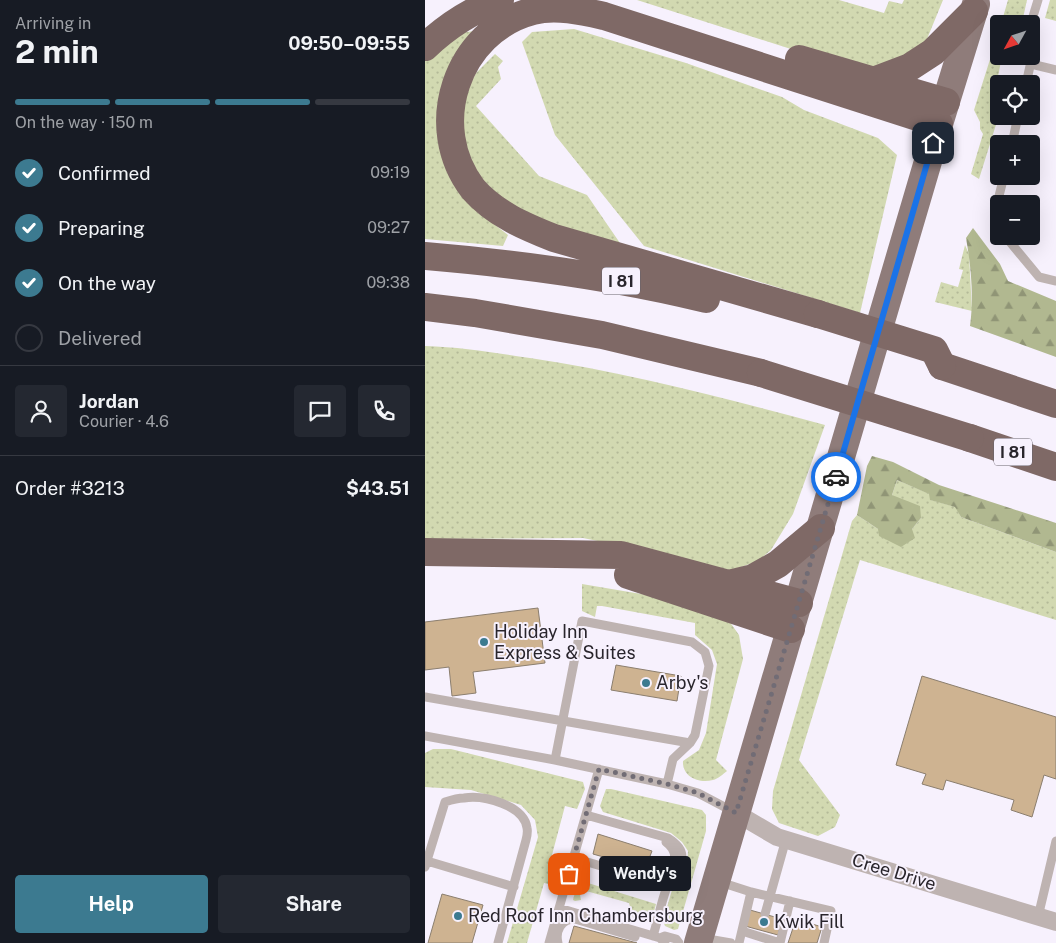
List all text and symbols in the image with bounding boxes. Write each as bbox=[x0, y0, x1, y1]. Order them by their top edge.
text: Arriving in bbox=[15, 14, 91, 33]
north arrow bbox=[990, 15, 1040, 65]
map controls bbox=[990, 15, 1040, 245]
text: 09:50–09:55 bbox=[288, 32, 410, 54]
text: 2 min bbox=[15, 33, 99, 70]
button: locate bbox=[990, 75, 1040, 125]
text: On the way · 150 m bbox=[15, 113, 153, 132]
pin bbox=[912, 122, 954, 164]
icon: home bbox=[919, 129, 947, 157]
button: + bbox=[990, 135, 1040, 185]
icon: check bbox=[15, 159, 43, 187]
text: Confirmed bbox=[58, 162, 151, 184]
text: 09:19 bbox=[370, 163, 410, 182]
button: − bbox=[990, 195, 1040, 245]
icon: check bbox=[15, 214, 43, 242]
text: Preparing bbox=[58, 217, 145, 239]
text: 09:27 bbox=[367, 218, 410, 237]
road number: I 81 bbox=[602, 268, 640, 294]
icon: check bbox=[15, 269, 43, 297]
text: On the way bbox=[58, 272, 156, 294]
text: 09:38 bbox=[366, 273, 410, 292]
text: Delivered bbox=[58, 327, 142, 349]
button: person bbox=[15, 385, 67, 437]
button: chat bbox=[294, 385, 346, 437]
button: phone bbox=[358, 385, 410, 437]
text: Jordan bbox=[79, 390, 139, 412]
text: Courier · 4.6 bbox=[79, 412, 169, 431]
road number: I 81 bbox=[994, 438, 1032, 466]
courier bbox=[811, 452, 861, 502]
icon: car bbox=[822, 463, 850, 491]
text: Order #3213 bbox=[15, 477, 125, 499]
text: $43.51 bbox=[346, 477, 410, 499]
place label: Holiday Inn Express & Suites bbox=[494, 621, 636, 663]
marker: Holiday Inn Express & Suites bbox=[478, 636, 490, 648]
place label: Arby's bbox=[656, 672, 708, 693]
marker: Arby's bbox=[640, 677, 652, 689]
street label: Cree Drive bbox=[849, 849, 939, 894]
pin bbox=[548, 853, 590, 895]
callout: Wendy's bbox=[599, 856, 691, 892]
icon: bag bbox=[555, 860, 583, 888]
text: Wendy's bbox=[613, 864, 677, 883]
button: Help bbox=[15, 875, 208, 933]
button: Share bbox=[218, 875, 410, 933]
place label: Red Roof Inn Chambersburg bbox=[468, 905, 703, 926]
marker: Red Roof Inn Chambersburg bbox=[452, 910, 464, 922]
place label: Kwik Fill bbox=[774, 911, 845, 932]
marker: Kwik Fill bbox=[758, 916, 770, 928]

